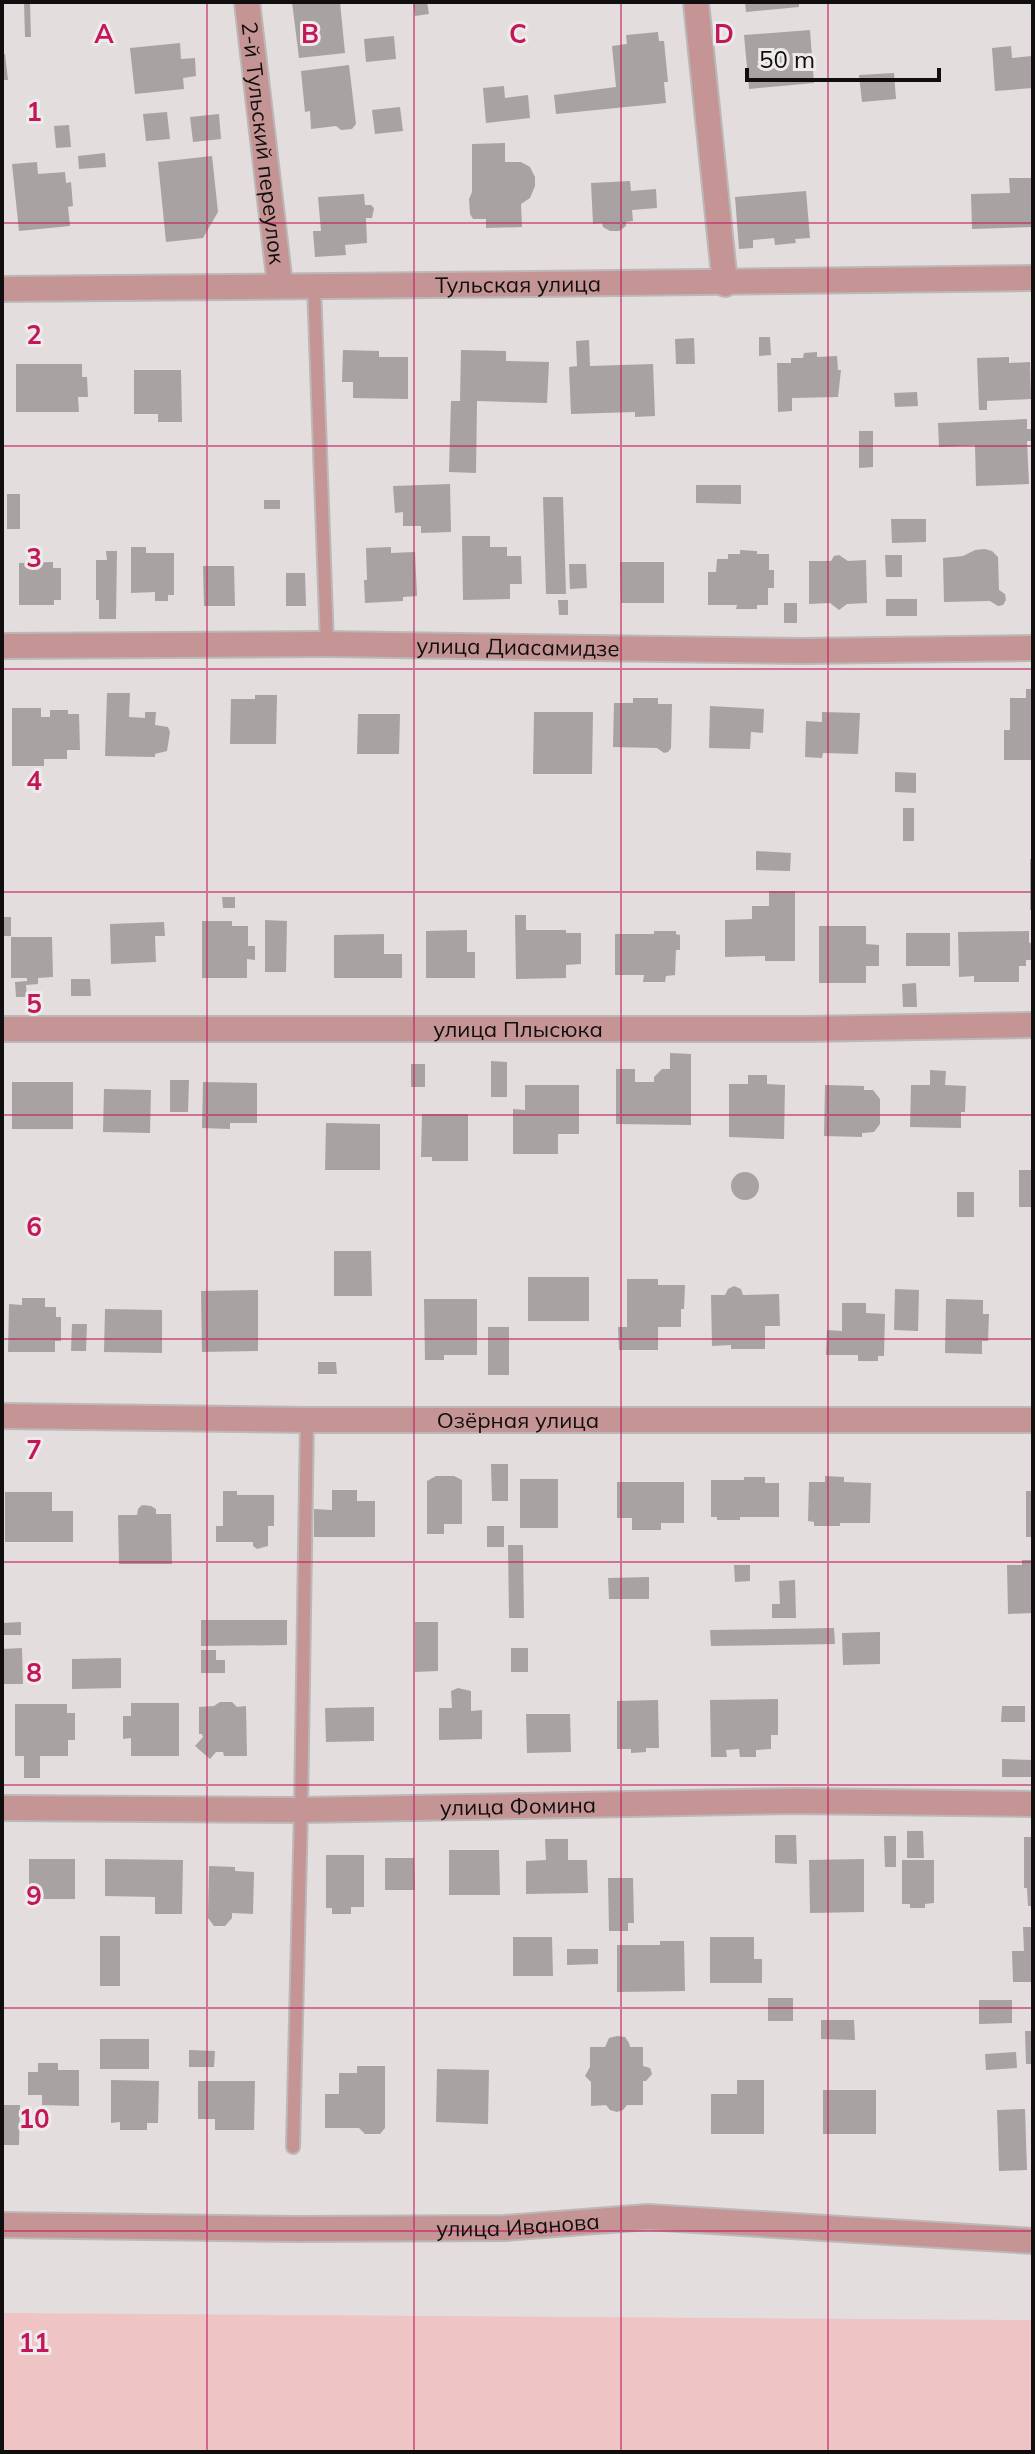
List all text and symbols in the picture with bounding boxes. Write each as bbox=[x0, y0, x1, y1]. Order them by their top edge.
text: A bbox=[94, 17, 114, 50]
text: B bbox=[301, 17, 319, 50]
text: C bbox=[509, 17, 527, 50]
text: D bbox=[714, 17, 734, 50]
street label: 2-й Тульский переулок bbox=[235, 20, 291, 266]
scale bar bbox=[747, 32, 939, 82]
text: 50 m bbox=[759, 44, 815, 74]
text: 1 bbox=[26, 95, 42, 128]
street label: Тульская улица bbox=[435, 269, 601, 299]
text: 2 bbox=[26, 318, 42, 351]
text: 3 bbox=[26, 541, 42, 574]
street label: улица Диасамидзе bbox=[416, 631, 620, 662]
text: 4 bbox=[26, 764, 42, 797]
text: 5 bbox=[26, 987, 42, 1020]
street label: улица Плысюка bbox=[433, 1015, 603, 1043]
text: 6 bbox=[26, 1210, 42, 1243]
street label: Озёрная улица bbox=[437, 1406, 599, 1434]
text: 7 bbox=[26, 1433, 42, 1466]
text: 8 bbox=[26, 1656, 42, 1689]
street label: улица Фомина bbox=[440, 1791, 596, 1821]
text: 9 bbox=[26, 1879, 42, 1912]
text: 10 bbox=[18, 2102, 50, 2135]
street label: улица Иванова bbox=[436, 2207, 601, 2242]
text: 11 bbox=[18, 2326, 50, 2359]

